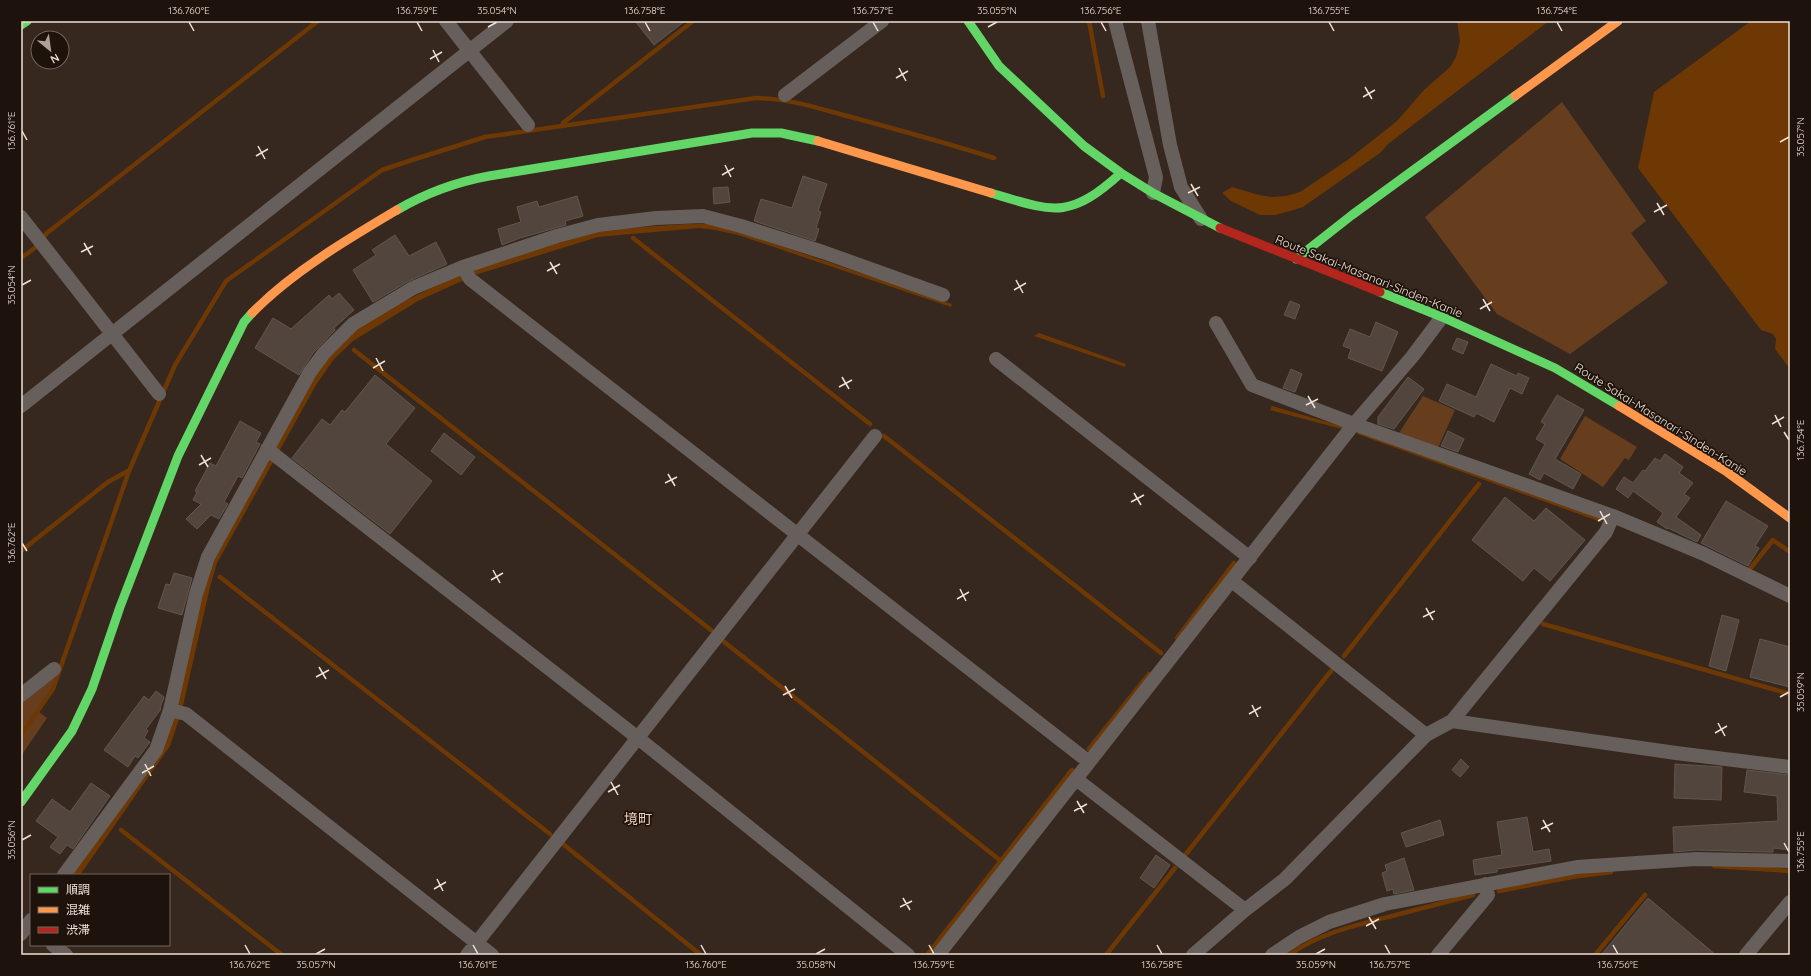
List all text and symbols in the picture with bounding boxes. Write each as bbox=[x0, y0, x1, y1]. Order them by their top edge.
text: 136.760°E bbox=[168, 4, 210, 17]
text: 136.759°E bbox=[396, 4, 438, 17]
text: 35.054°N bbox=[477, 4, 517, 17]
text: 136.758°E bbox=[624, 4, 666, 17]
text: 136.757°E bbox=[853, 4, 894, 17]
text: 35.055°N bbox=[977, 4, 1017, 17]
text: 136.756°E bbox=[1080, 4, 1122, 17]
text: 136.755°E bbox=[1308, 4, 1350, 17]
text: 136.754°E bbox=[1537, 4, 1578, 17]
north arrow bbox=[30, 30, 70, 70]
text: N bbox=[48, 51, 62, 67]
text: 136.761°E bbox=[5, 111, 18, 151]
text: 35.057°N bbox=[1794, 117, 1807, 157]
street label: Route Sakai-Masanari-Sinden-Kanie bbox=[1273, 231, 1465, 321]
text: 35.054°N bbox=[5, 265, 18, 305]
street label: Route Sakai-Masanari-Sinden-Kanie bbox=[1572, 359, 1750, 479]
text: 136.754°E bbox=[1794, 419, 1807, 460]
text: 136.762°E bbox=[5, 522, 18, 563]
text: 35.059°N bbox=[1794, 672, 1807, 712]
district label: 境町 bbox=[624, 810, 652, 828]
text: 35.056°N bbox=[5, 820, 18, 860]
text: 136.755°E bbox=[1794, 831, 1807, 873]
legend bbox=[30, 874, 170, 946]
text: 順調 bbox=[66, 882, 90, 897]
text: 混雑 bbox=[66, 902, 90, 917]
text: 渋滞 bbox=[66, 922, 90, 937]
text: 136.762°E bbox=[230, 958, 271, 971]
text: 35.057°N bbox=[296, 958, 336, 971]
text: 136.761°E bbox=[459, 958, 498, 971]
text: 136.760°E bbox=[685, 958, 727, 971]
text: 35.058°N bbox=[796, 958, 836, 971]
text: 136.759°E bbox=[913, 958, 955, 971]
text: 136.758°E bbox=[1141, 958, 1183, 971]
text: 35.059°N bbox=[1296, 958, 1336, 971]
text: 136.757°E bbox=[1370, 958, 1411, 971]
text: 136.756°E bbox=[1597, 958, 1639, 971]

